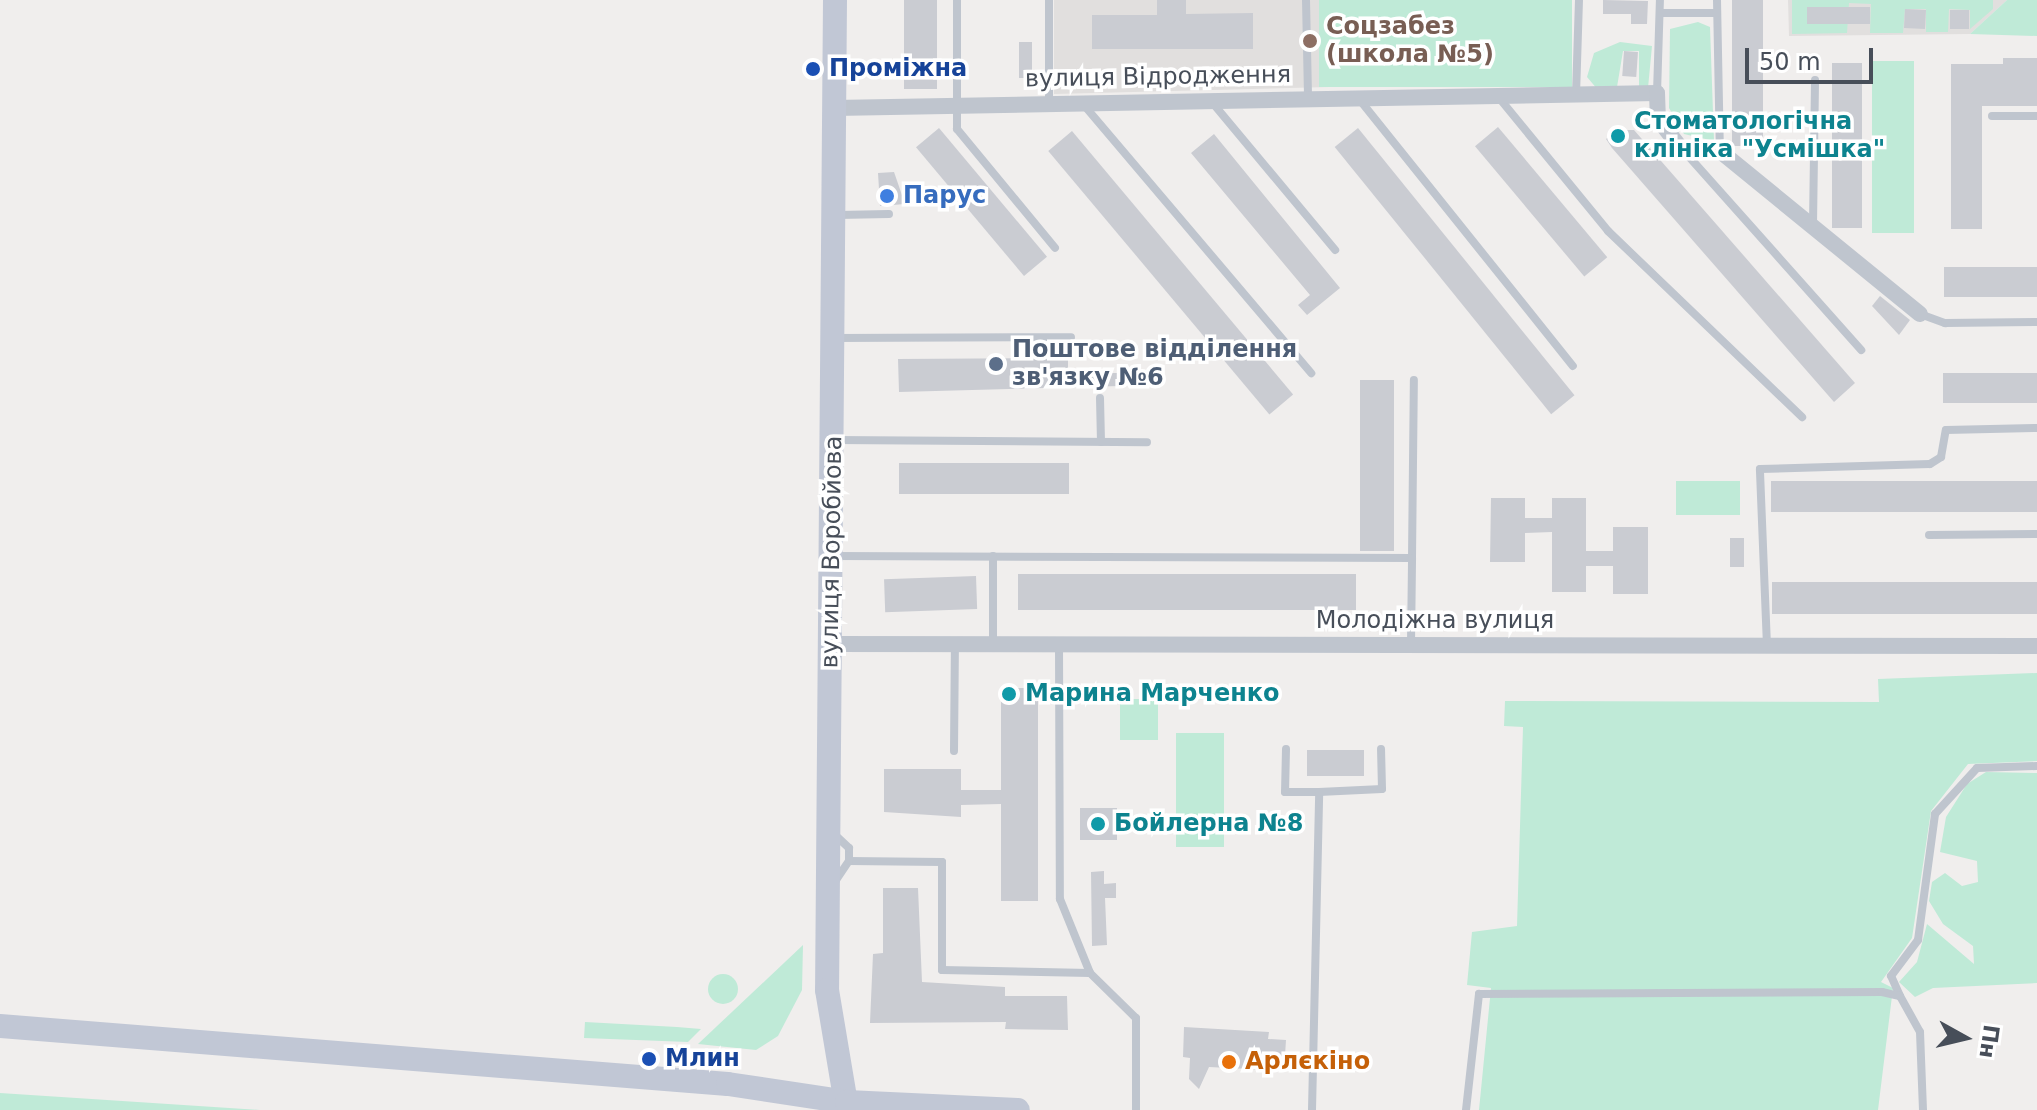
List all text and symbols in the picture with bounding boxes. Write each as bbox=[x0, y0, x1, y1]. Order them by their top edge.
place label: Соцзабез (школа №5) bbox=[1326, 13, 1494, 69]
marker: Соцзабез (школа №5) bbox=[1301, 32, 1319, 50]
scale bar bbox=[1749, 32, 1877, 82]
text: 50 m bbox=[1759, 48, 1821, 76]
place label: Проміжна bbox=[829, 55, 967, 83]
marker: Проміжна bbox=[804, 60, 822, 78]
street label: вулиця Відродження bbox=[1025, 60, 1291, 94]
place label: Стоматологічна клініка "Усмішка" bbox=[1634, 108, 1885, 164]
marker: Стоматологічна клініка "Усмішка" bbox=[1609, 127, 1627, 145]
place label: Парус bbox=[903, 182, 986, 210]
marker: Парус bbox=[878, 187, 896, 205]
place label: Поштове відділення зв'язку №6 bbox=[1012, 336, 1297, 392]
marker: Поштове відділення зв'язку №6 bbox=[987, 355, 1005, 373]
street label: вулиця Воробйова bbox=[816, 435, 848, 669]
street label: Молодіжна вулиця bbox=[1316, 607, 1554, 635]
place label: Марина Марченко bbox=[1025, 680, 1280, 708]
marker: Марина Марченко bbox=[1000, 685, 1018, 703]
place label: Бойлерна №8 bbox=[1114, 810, 1303, 838]
marker: Бойлерна №8 bbox=[1089, 815, 1107, 833]
north arrow bbox=[1925, 998, 2005, 1078]
text: Пн bbox=[1975, 1023, 2004, 1060]
place label: Млин bbox=[665, 1045, 740, 1073]
place label: Арлєкіно bbox=[1245, 1048, 1370, 1076]
marker: Млин bbox=[640, 1050, 658, 1068]
marker: Арлєкіно bbox=[1220, 1053, 1238, 1071]

